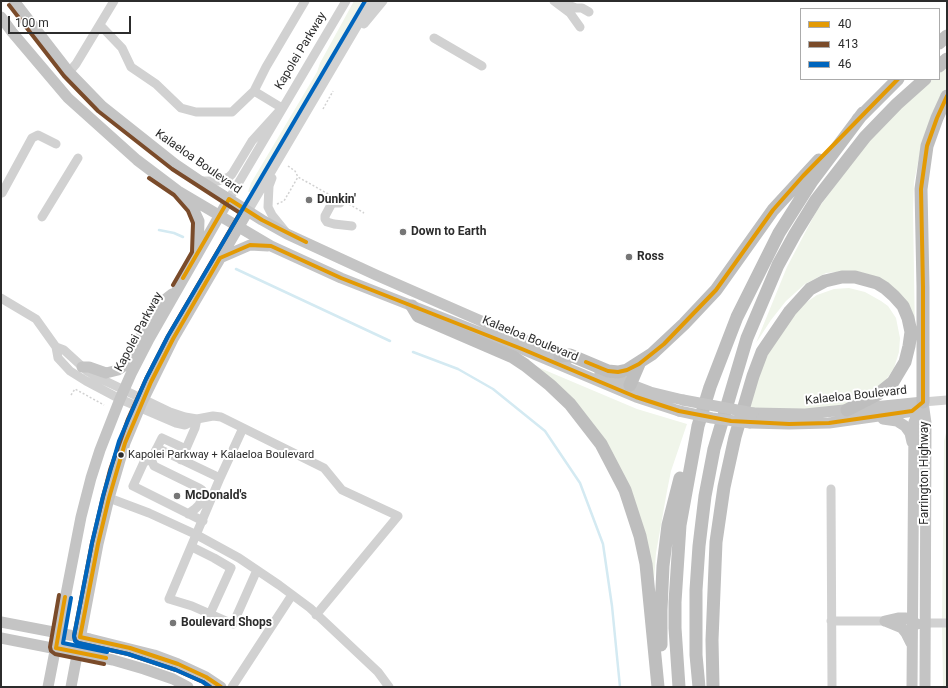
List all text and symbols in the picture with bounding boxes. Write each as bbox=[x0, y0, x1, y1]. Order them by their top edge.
scale bar bbox=[10, 8, 133, 34]
legend bbox=[800, 8, 940, 80]
street label: Kapolei Parkway bbox=[272, 10, 330, 92]
text: 100 m bbox=[15, 16, 49, 30]
text: 40 bbox=[838, 17, 852, 31]
text: 413 bbox=[838, 37, 858, 51]
text: 46 bbox=[838, 57, 852, 71]
street label: Kalaeloa Boulevard bbox=[152, 127, 244, 197]
place label: Dunkin' bbox=[317, 193, 356, 207]
marker: Dunkin' bbox=[304, 195, 314, 205]
place label: Down to Earth bbox=[411, 225, 486, 239]
marker: Down to Earth bbox=[398, 227, 408, 237]
place label: Ross bbox=[637, 250, 664, 264]
marker: Ross bbox=[624, 252, 634, 262]
street label: Kapolei Parkway bbox=[112, 290, 166, 374]
street label: Kalaeloa Boulevard bbox=[480, 313, 580, 365]
street label: Kalaeloa Boulevard bbox=[804, 383, 908, 409]
street label: Farrington Highway bbox=[918, 421, 932, 525]
place label: Kapolei Parkway + Kalaeloa Boulevard bbox=[128, 448, 314, 462]
marker: Kapolei Parkway + Kalaeloa Boulevard bbox=[116, 450, 126, 460]
place label: McDonald's bbox=[185, 489, 247, 503]
marker: McDonald's bbox=[172, 491, 182, 501]
place label: Boulevard Shops bbox=[181, 616, 272, 630]
marker: Boulevard Shops bbox=[168, 618, 178, 628]

